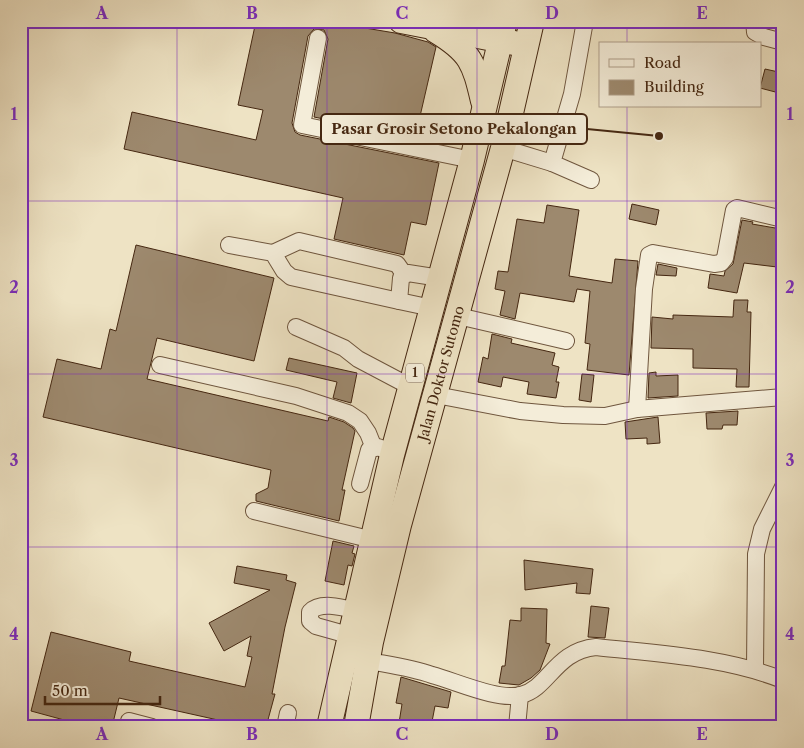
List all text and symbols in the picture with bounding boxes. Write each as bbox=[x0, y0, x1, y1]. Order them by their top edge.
text: A bbox=[95, 3, 109, 23]
text: B bbox=[246, 3, 258, 23]
text: C bbox=[396, 3, 408, 23]
text: D bbox=[545, 3, 559, 23]
text: E bbox=[696, 3, 708, 23]
legend bbox=[599, 42, 762, 108]
text: Road bbox=[644, 53, 681, 72]
text: Building bbox=[644, 77, 704, 96]
text: 1 bbox=[10, 104, 18, 124]
text: 1 bbox=[786, 104, 794, 124]
callout: Pasar Grosir Setono Pekalongan bbox=[321, 114, 587, 144]
text: Pasar Grosir Setono Pekalongan bbox=[331, 119, 577, 138]
text: 2 bbox=[9, 277, 19, 297]
text: 2 bbox=[785, 277, 795, 297]
street label: Jalan Doktor Sutomo bbox=[413, 304, 468, 445]
road number: 1 bbox=[406, 363, 424, 382]
text: 3 bbox=[9, 450, 19, 470]
text: 3 bbox=[785, 450, 795, 470]
text: 4 bbox=[9, 624, 19, 644]
text: 4 bbox=[785, 624, 795, 644]
scale bar bbox=[45, 673, 160, 705]
text: 50 m bbox=[52, 681, 88, 700]
text: A bbox=[95, 724, 109, 744]
text: B bbox=[246, 724, 258, 744]
text: C bbox=[396, 724, 408, 744]
text: D bbox=[545, 724, 559, 744]
text: E bbox=[696, 724, 708, 744]

